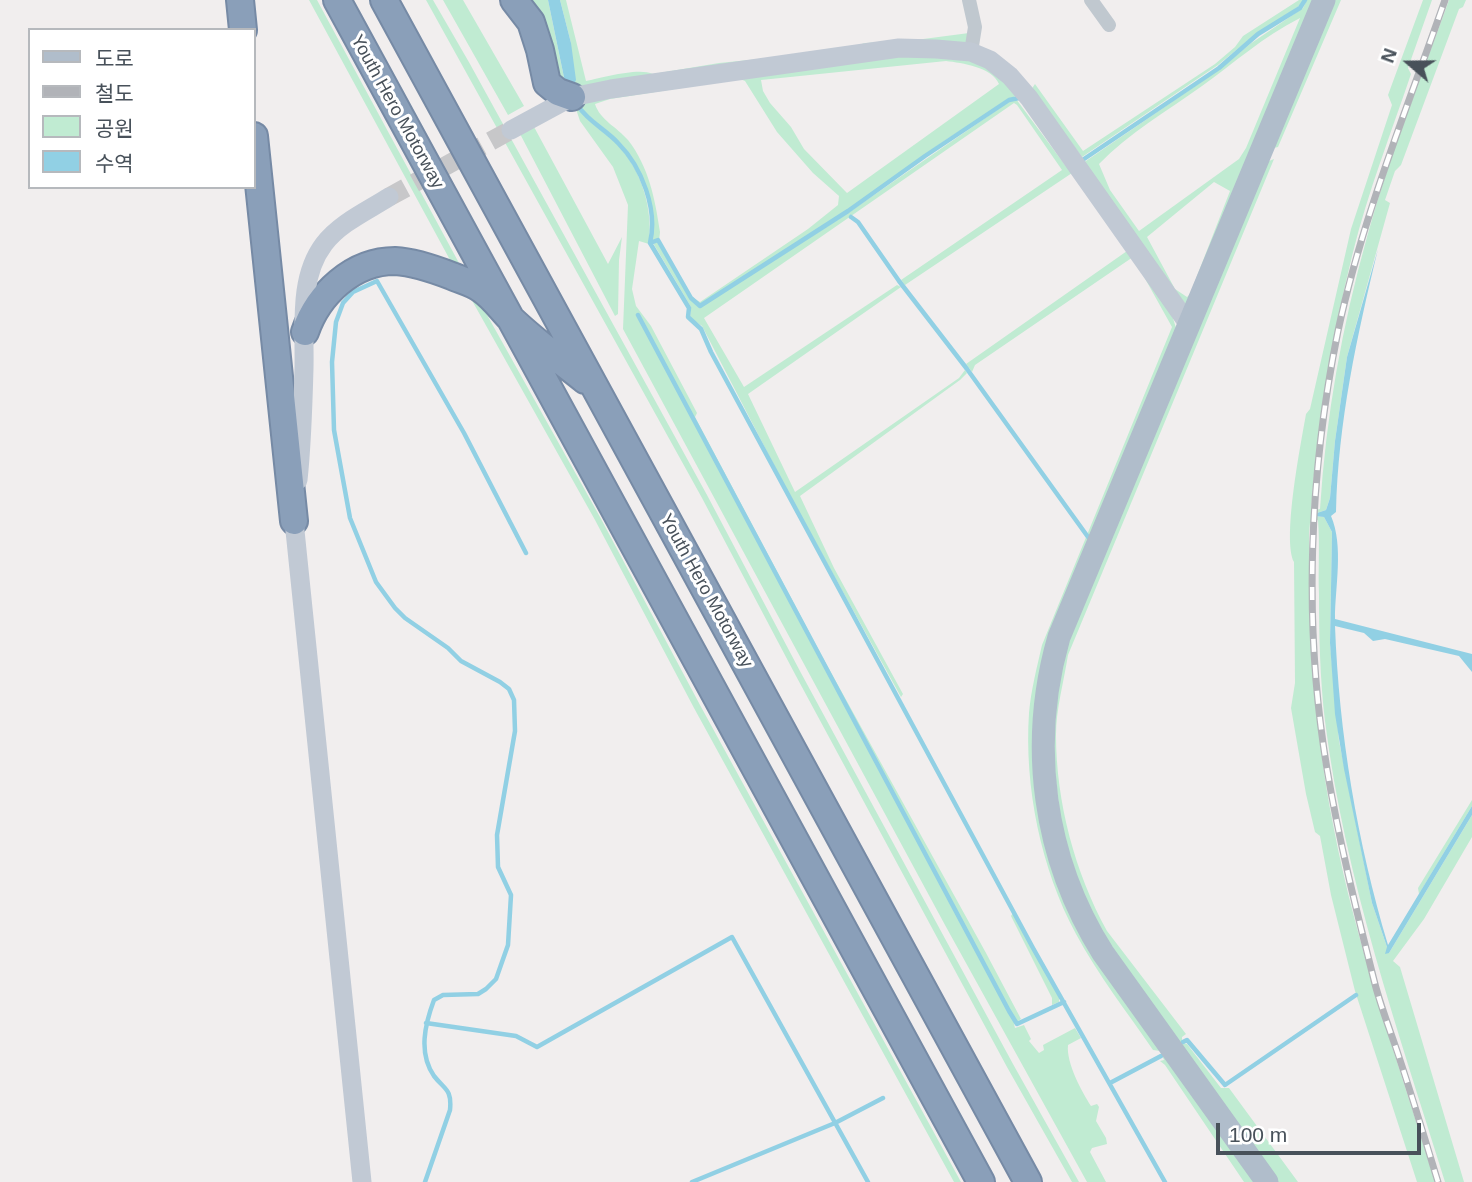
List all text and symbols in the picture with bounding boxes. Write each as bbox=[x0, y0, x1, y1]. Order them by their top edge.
legend bbox=[28, 28, 256, 189]
north arrow bbox=[1374, 28, 1444, 98]
street label: Youth Hero Motorway bbox=[346, 31, 448, 193]
text: N bbox=[1377, 46, 1401, 66]
text: 도로 bbox=[95, 47, 134, 70]
text: 철도 bbox=[95, 82, 134, 105]
text: 공원 bbox=[95, 117, 134, 140]
text: 수역 bbox=[95, 152, 134, 175]
street label: Youth Hero Motorway bbox=[655, 510, 757, 672]
scale bar bbox=[1220, 1108, 1425, 1152]
text: 100 m bbox=[1229, 1123, 1287, 1146]

